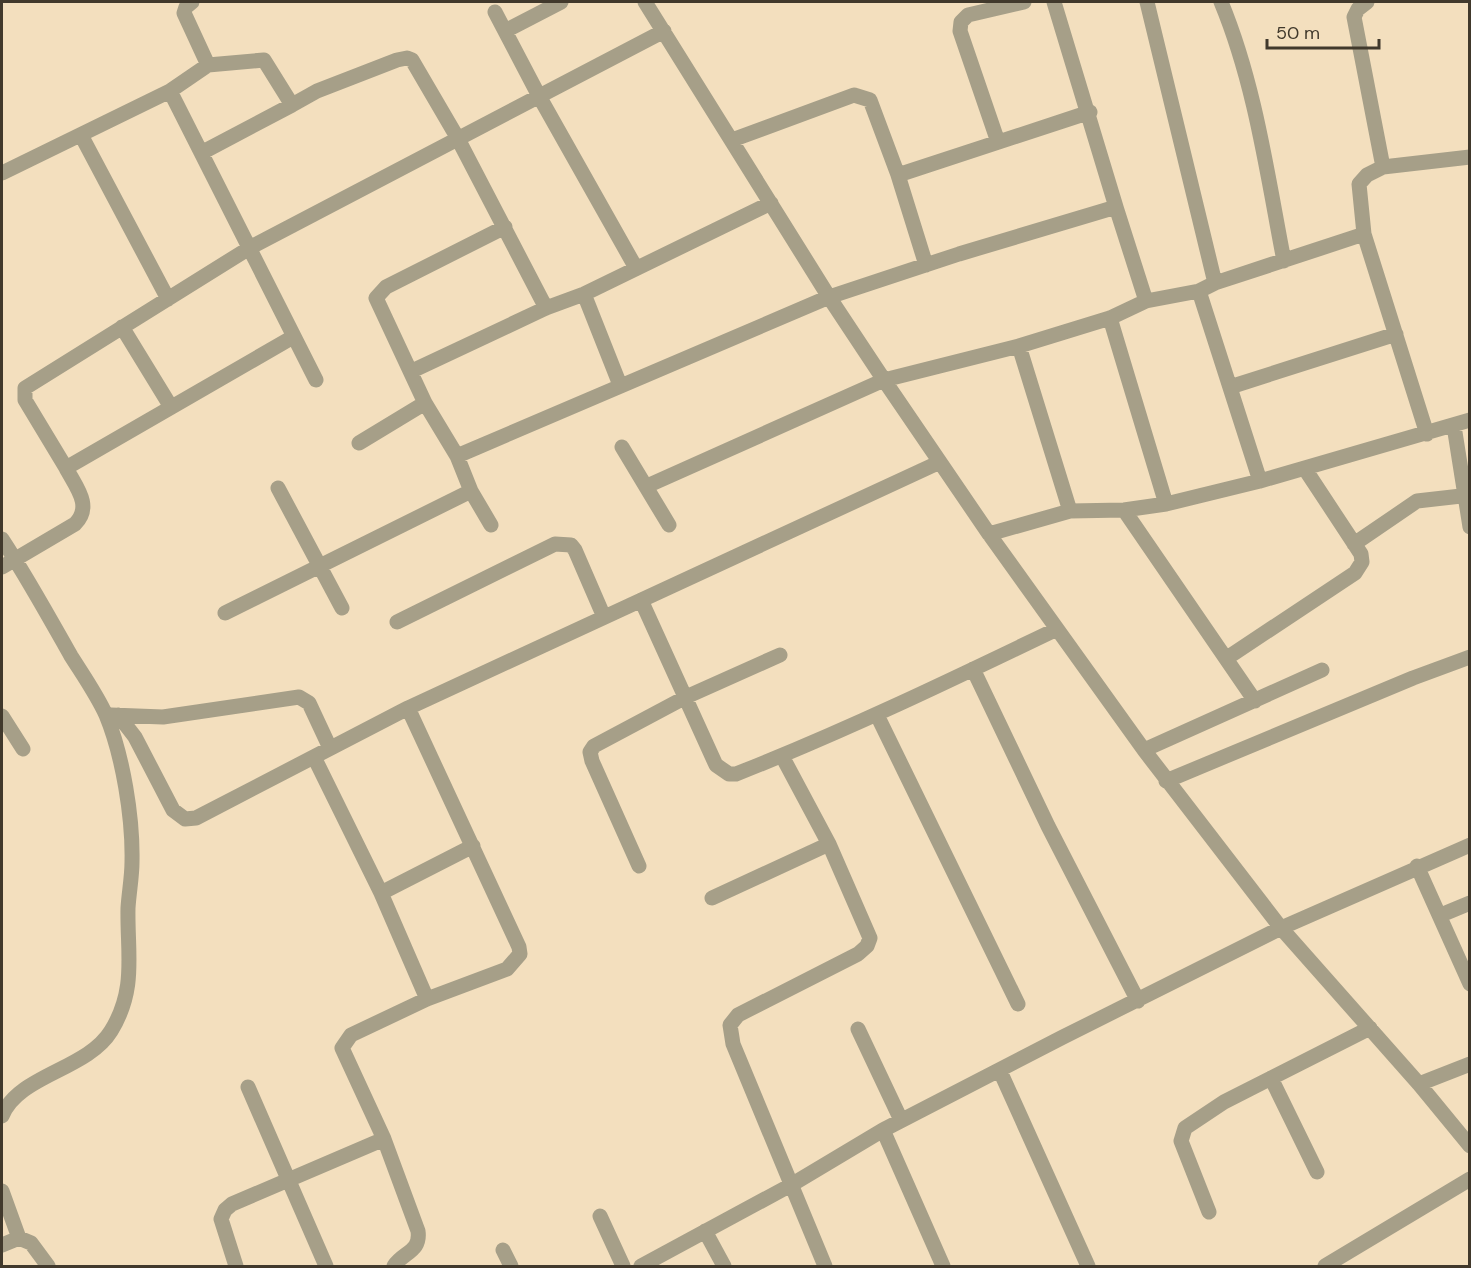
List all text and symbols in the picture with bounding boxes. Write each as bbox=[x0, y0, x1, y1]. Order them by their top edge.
scale bar bbox=[1267, 12, 1380, 50]
text: 50 m bbox=[1276, 21, 1320, 45]

